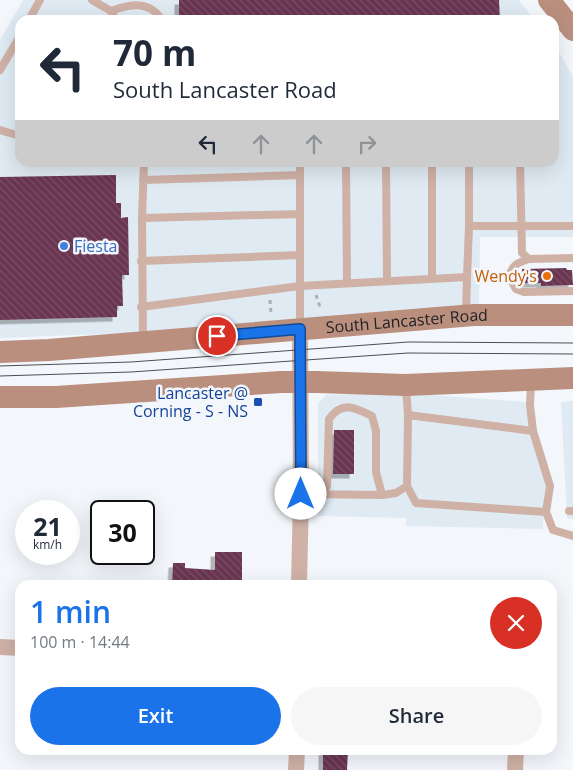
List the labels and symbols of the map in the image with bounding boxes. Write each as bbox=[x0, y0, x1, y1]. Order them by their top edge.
place label: Fiesta bbox=[74, 235, 118, 257]
marker: Fiesta bbox=[58, 240, 70, 252]
place label: Wendy's bbox=[474, 265, 537, 287]
marker: Wendy's bbox=[541, 270, 553, 282]
street label: South Lancaster Road bbox=[325, 304, 488, 338]
pin bbox=[196, 315, 238, 357]
place label: Lancaster @ Corning - S - NS bbox=[133, 382, 248, 422]
marker: Lancaster @ Corning - S - NS bbox=[252, 396, 264, 408]
position arrow bbox=[274, 467, 326, 519]
speed limit sign: 30 bbox=[90, 500, 155, 565]

